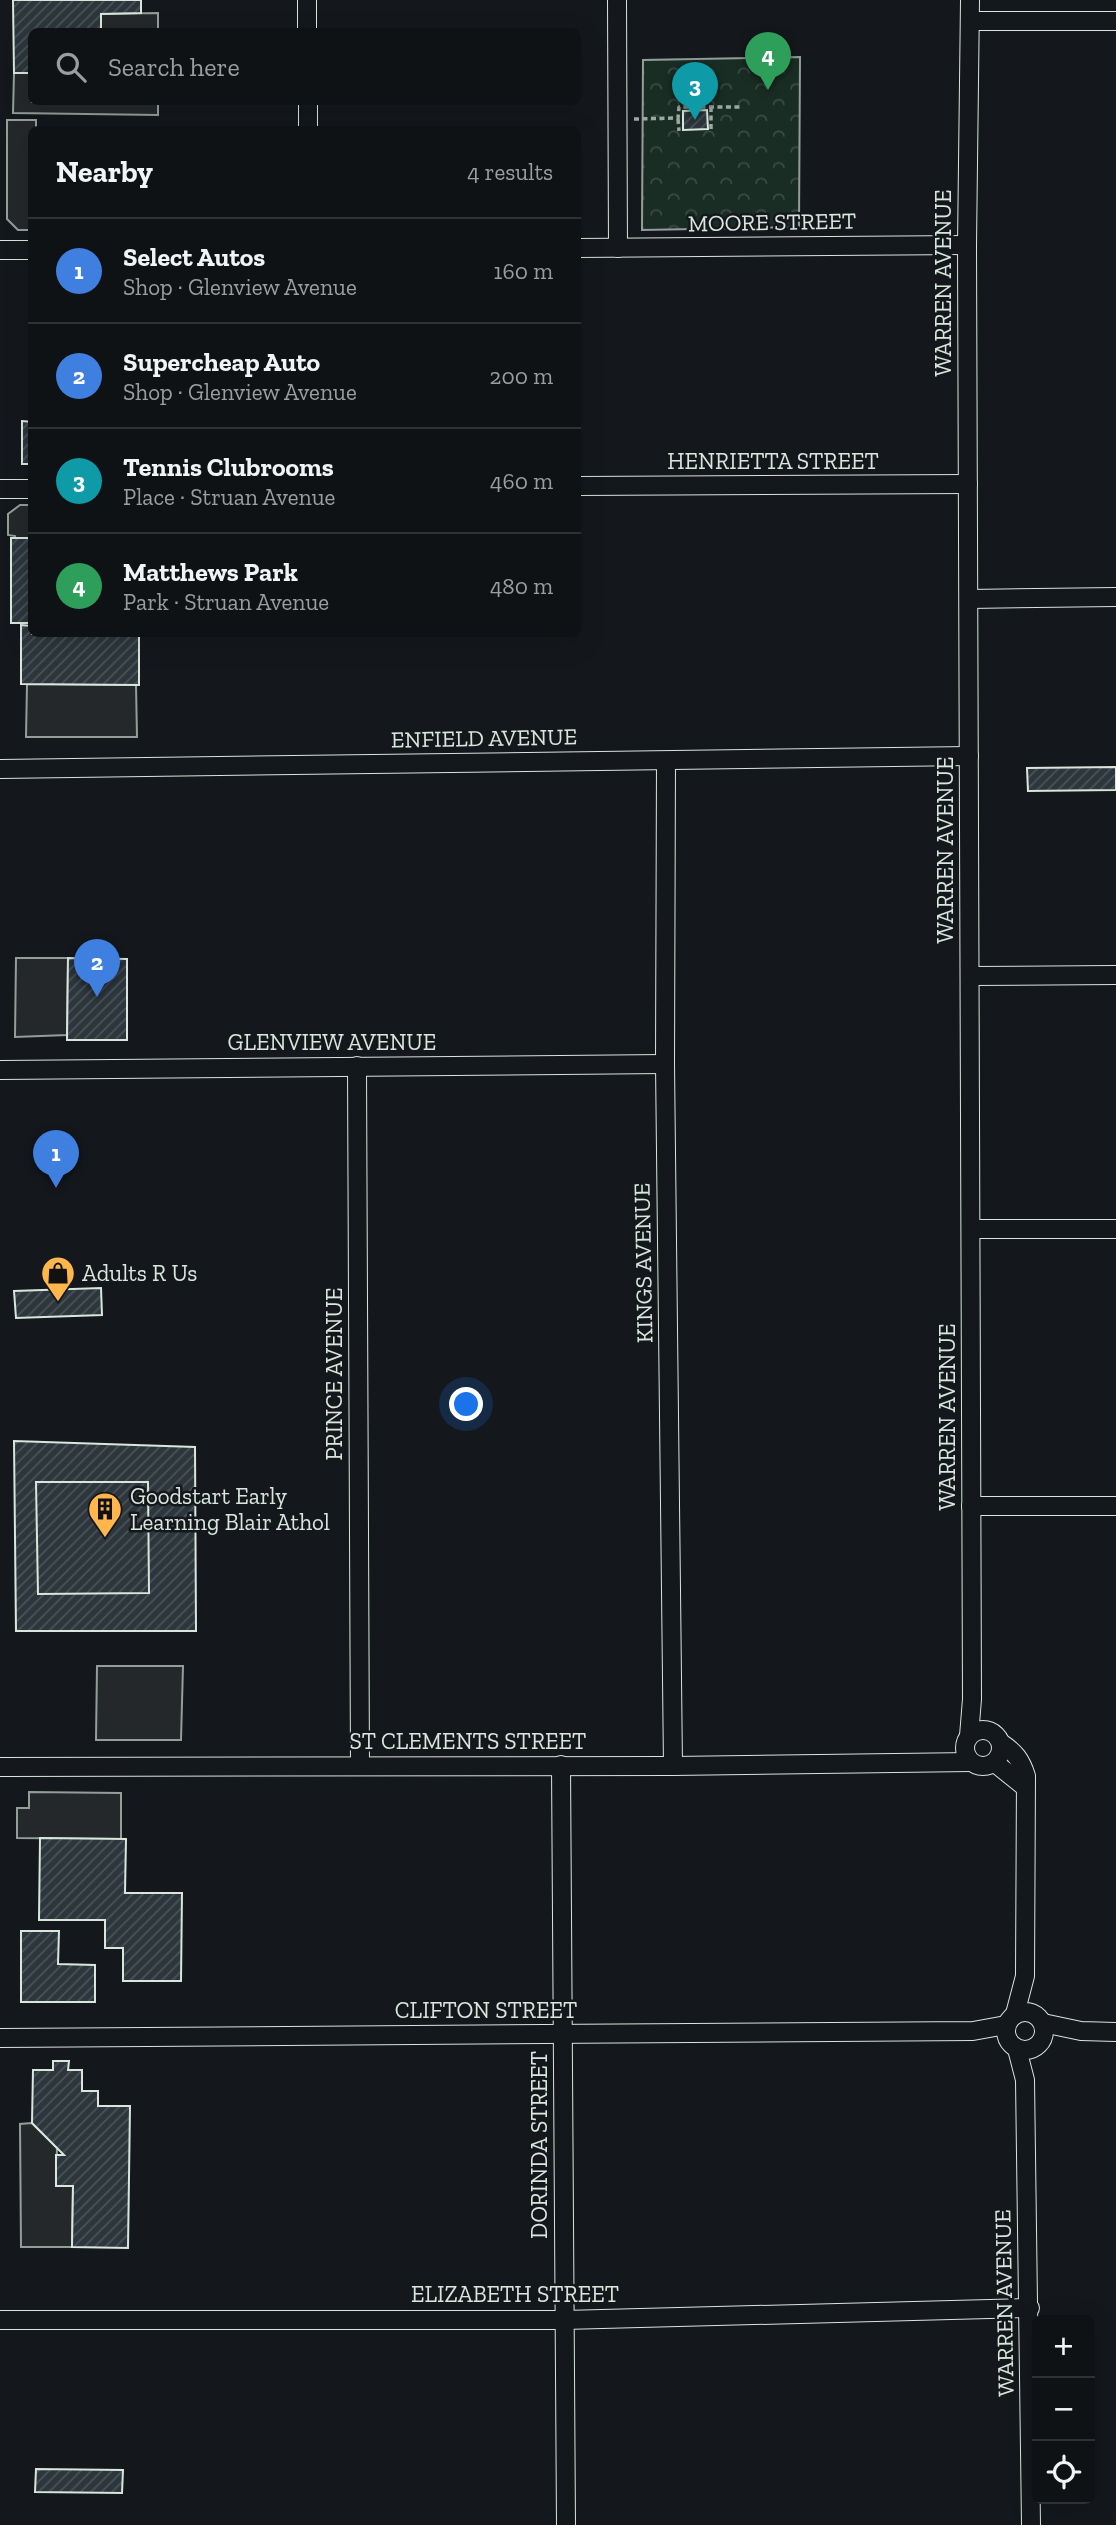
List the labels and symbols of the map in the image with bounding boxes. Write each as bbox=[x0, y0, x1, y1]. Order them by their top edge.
pin: 4 bbox=[745, 32, 791, 90]
pin: 3 bbox=[672, 62, 718, 120]
street label: WARREN AVENUE bbox=[929, 189, 957, 377]
street label: MOORE STREET bbox=[688, 207, 856, 237]
street label: HENRIETTA STREET bbox=[667, 447, 879, 475]
street label: ENFIELD AVENUE bbox=[391, 722, 577, 754]
street label: WARREN AVENUE bbox=[931, 756, 959, 944]
pin: 2 bbox=[74, 939, 120, 997]
street label: GLENVIEW AVENUE bbox=[228, 1028, 436, 1056]
pin: 1 bbox=[33, 1130, 79, 1188]
street label: KINGS AVENUE bbox=[628, 1183, 658, 1343]
shop icon: Adults R Us bbox=[39, 1254, 77, 1303]
place label: Adults R Us bbox=[82, 1259, 197, 1287]
street label: PRINCE AVENUE bbox=[320, 1287, 348, 1461]
street label: WARREN AVENUE bbox=[933, 1323, 961, 1511]
your location bbox=[449, 1387, 483, 1421]
place label: Goodstart Early Learning Blair Athol bbox=[130, 1482, 330, 1536]
building icon: Goodstart Early Learning Blair Athol bbox=[86, 1490, 124, 1539]
street label: ST CLEMENTS STREET bbox=[350, 1727, 586, 1755]
street label: CLIFTON STREET bbox=[395, 1996, 577, 2024]
street label: DORINDA STREET bbox=[525, 2051, 553, 2239]
street label: WARREN AVENUE bbox=[988, 2209, 1020, 2397]
street label: ELIZABETH STREET bbox=[411, 2280, 619, 2308]

